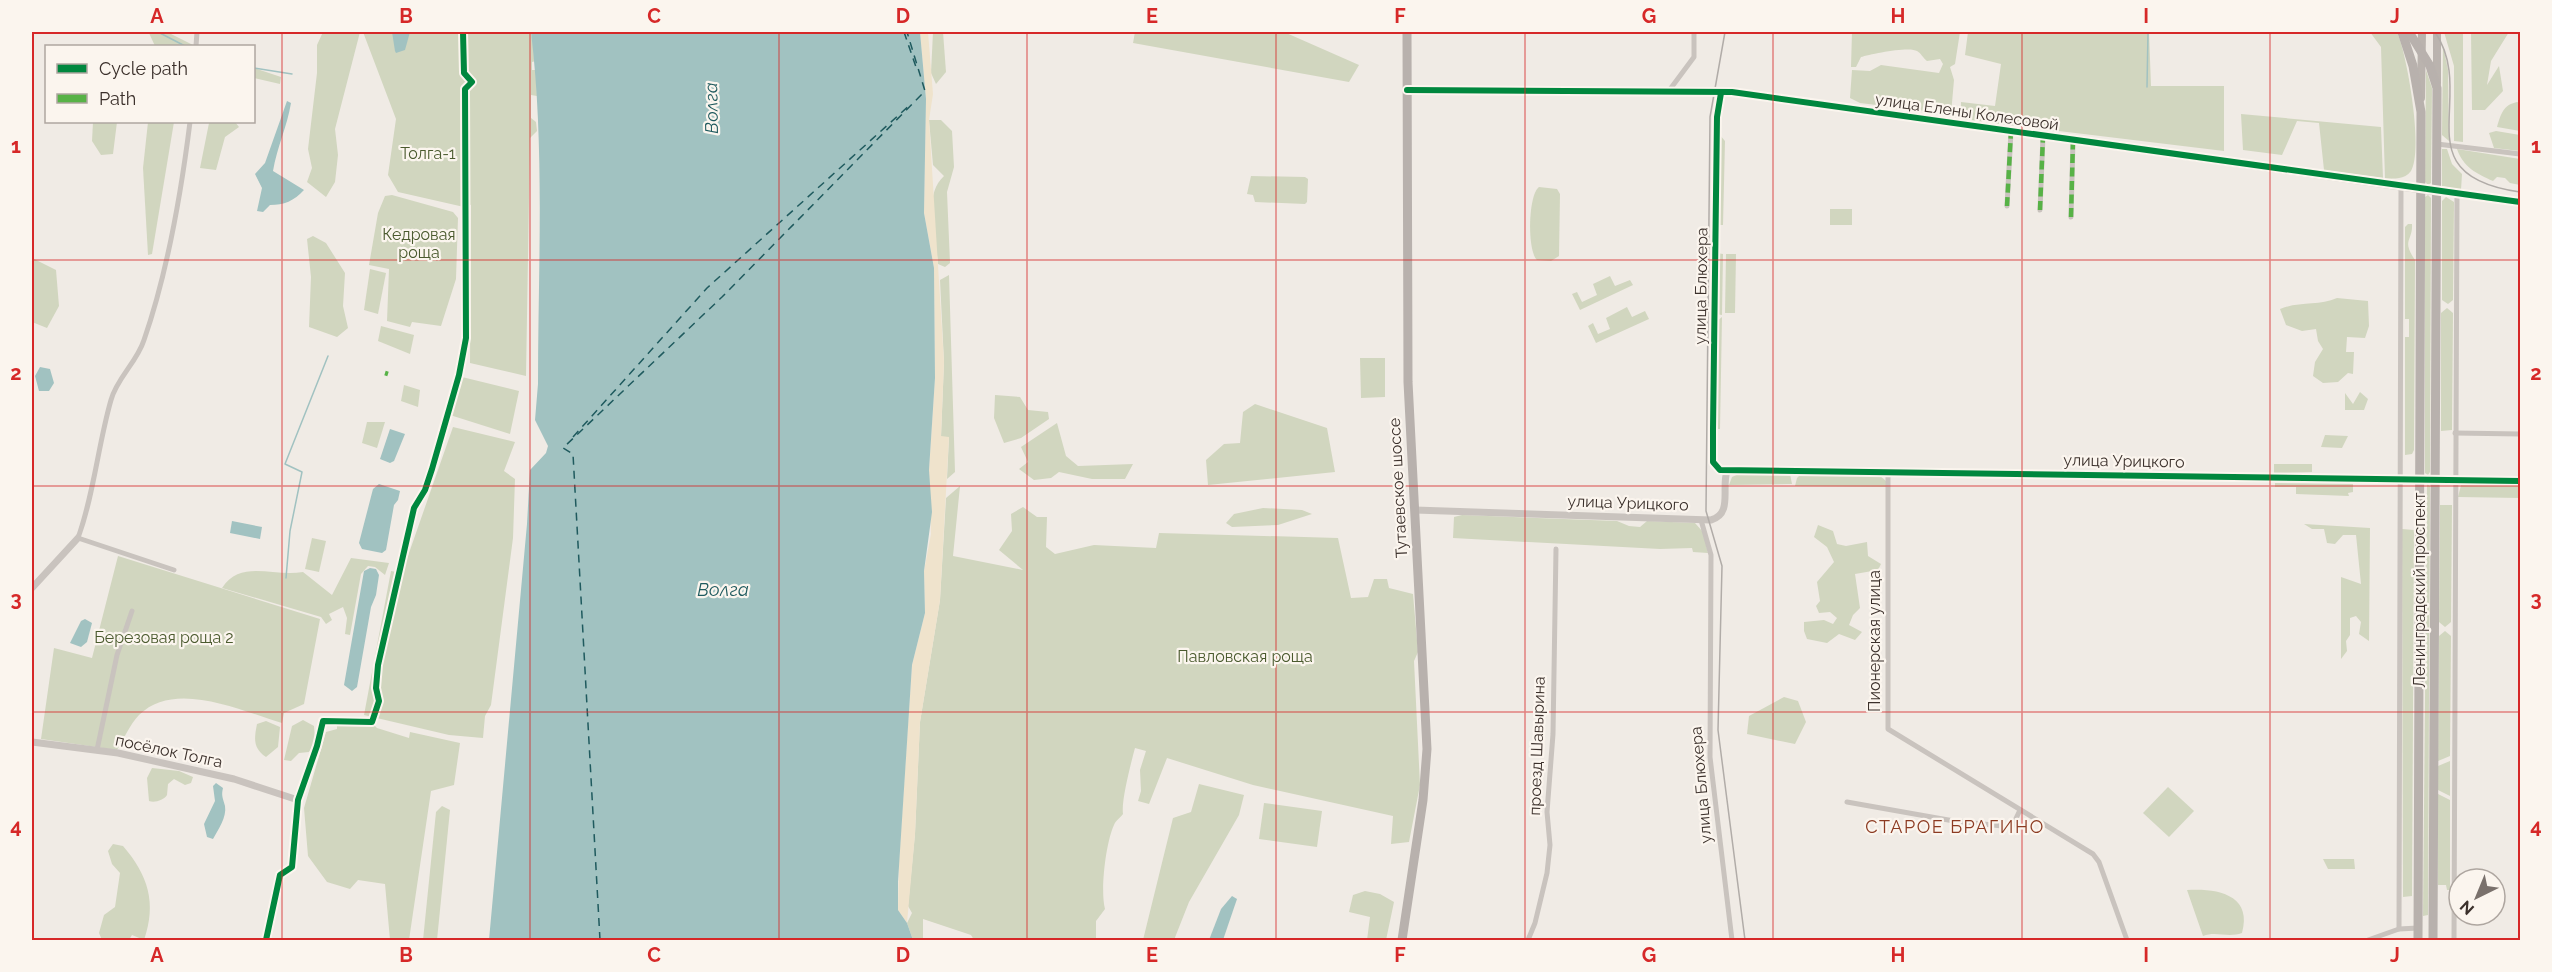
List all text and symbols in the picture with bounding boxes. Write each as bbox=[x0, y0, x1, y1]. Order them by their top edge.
text: A bbox=[150, 4, 164, 28]
text: B bbox=[399, 4, 413, 28]
text: C bbox=[647, 4, 661, 28]
text: D bbox=[896, 4, 910, 28]
text: E bbox=[1146, 4, 1158, 28]
text: F bbox=[1394, 4, 1406, 28]
text: G bbox=[1642, 4, 1656, 28]
text: H bbox=[1891, 4, 1905, 28]
text: I bbox=[2143, 4, 2149, 28]
text: J bbox=[2390, 4, 2400, 28]
legend bbox=[45, 45, 255, 123]
text: Cycle path bbox=[99, 58, 188, 79]
water label: Волга bbox=[700, 82, 722, 134]
text: Path bbox=[99, 88, 136, 109]
street label: улица Елены Колесовой bbox=[1874, 90, 2060, 134]
text: 1 bbox=[11, 134, 21, 158]
text: 1 bbox=[2531, 134, 2541, 158]
park label: Толга-1 bbox=[400, 144, 456, 163]
park label: Кедровая роща bbox=[382, 225, 456, 262]
street label: улица Блюхера bbox=[1690, 227, 1712, 345]
text: 2 bbox=[10, 361, 22, 385]
text: 2 bbox=[2530, 361, 2542, 385]
street label: Тутаевское шоссе bbox=[1385, 418, 1411, 558]
street label: улица Урицкого bbox=[2063, 450, 2185, 472]
street label: улица Урицкого bbox=[1567, 491, 1689, 515]
street label: Ленинградский проспект bbox=[2410, 492, 2429, 688]
street label: Пионерская улица bbox=[1865, 570, 1884, 712]
water label: Волга bbox=[697, 579, 749, 600]
text: 3 bbox=[10, 587, 22, 611]
text: 3 bbox=[2530, 587, 2542, 611]
park label: Березовая роща 2 bbox=[94, 628, 234, 647]
park label: Павловская роща bbox=[1177, 647, 1313, 666]
street label: проезд Шавырина bbox=[1525, 676, 1549, 816]
street label: улица Блюхера bbox=[1686, 726, 1716, 844]
street label: посёлок Толга bbox=[114, 730, 224, 772]
text: 4 bbox=[10, 814, 22, 838]
text: 4 bbox=[2530, 814, 2542, 838]
district label: СТАРОЕ БРАГИНО bbox=[1865, 816, 2045, 837]
north arrow bbox=[2447, 867, 2507, 927]
text: N bbox=[2456, 896, 2478, 919]
text: A bbox=[150, 943, 164, 967]
text: B bbox=[399, 943, 413, 967]
text: C bbox=[647, 943, 661, 967]
text: D bbox=[896, 943, 910, 967]
text: E bbox=[1146, 943, 1158, 967]
text: F bbox=[1394, 943, 1406, 967]
text: G bbox=[1642, 943, 1656, 967]
text: H bbox=[1891, 943, 1905, 967]
text: I bbox=[2143, 943, 2149, 967]
text: J bbox=[2390, 943, 2400, 967]

